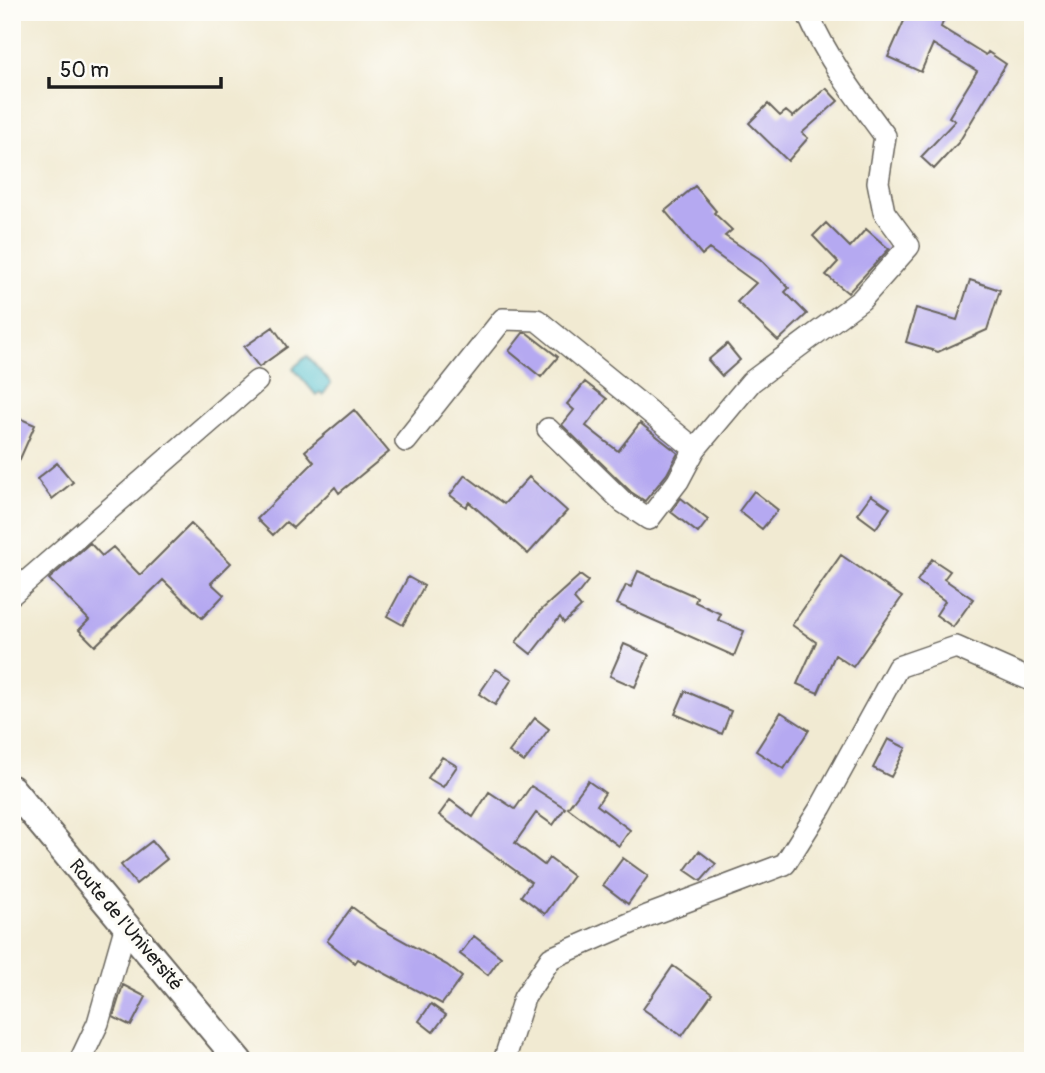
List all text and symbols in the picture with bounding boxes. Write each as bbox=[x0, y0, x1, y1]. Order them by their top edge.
scale bar bbox=[49, 46, 220, 90]
text: 50 m bbox=[60, 57, 109, 84]
street label: Route de l'Université bbox=[64, 854, 188, 996]

